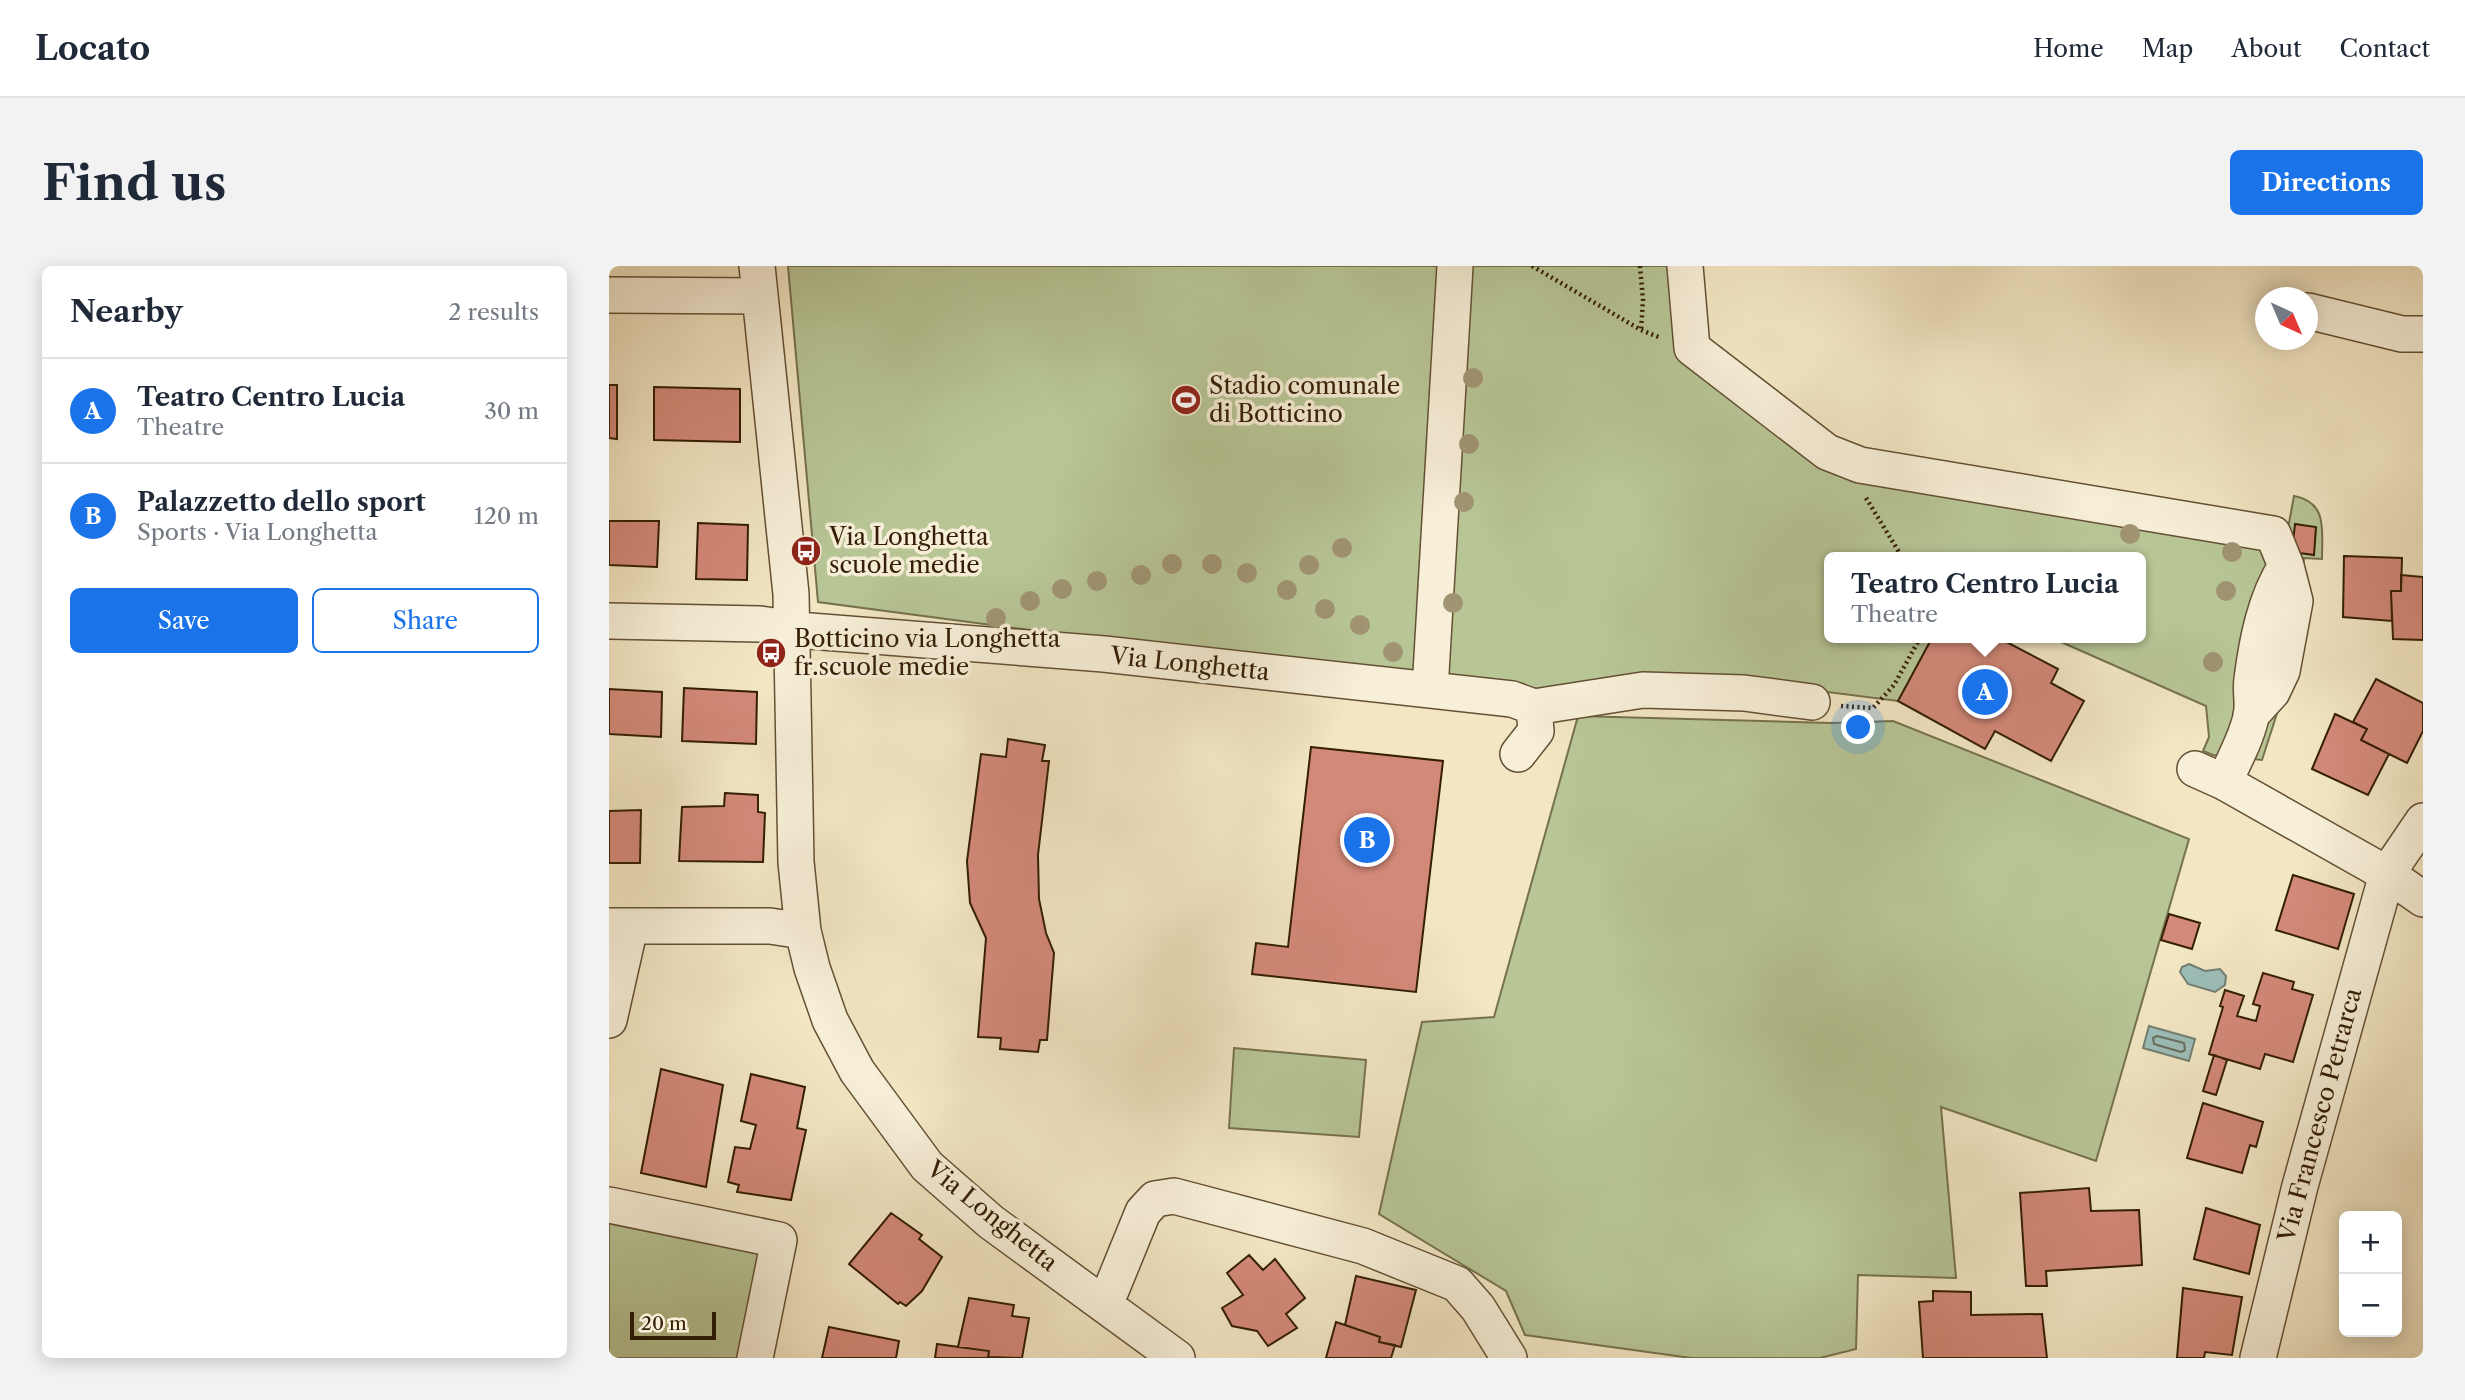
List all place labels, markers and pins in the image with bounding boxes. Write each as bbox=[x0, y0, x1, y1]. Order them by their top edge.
place label: Stadio comunale di Botticino bbox=[1209, 371, 1400, 428]
sports icon: Stadio comunale di Botticino bbox=[1169, 383, 1203, 417]
place label: Via Longhetta scuole medie bbox=[828, 522, 989, 579]
bus stop icon: Via Longhetta scuole medie bbox=[789, 534, 823, 568]
place label: Botticino via Longhetta fr.scuole medie bbox=[794, 624, 1061, 681]
bus stop icon: Botticino via Longhetta fr.scuole medie bbox=[754, 636, 788, 670]
pin: A bbox=[1962, 666, 2008, 718]
pin: B bbox=[1344, 814, 1390, 866]

